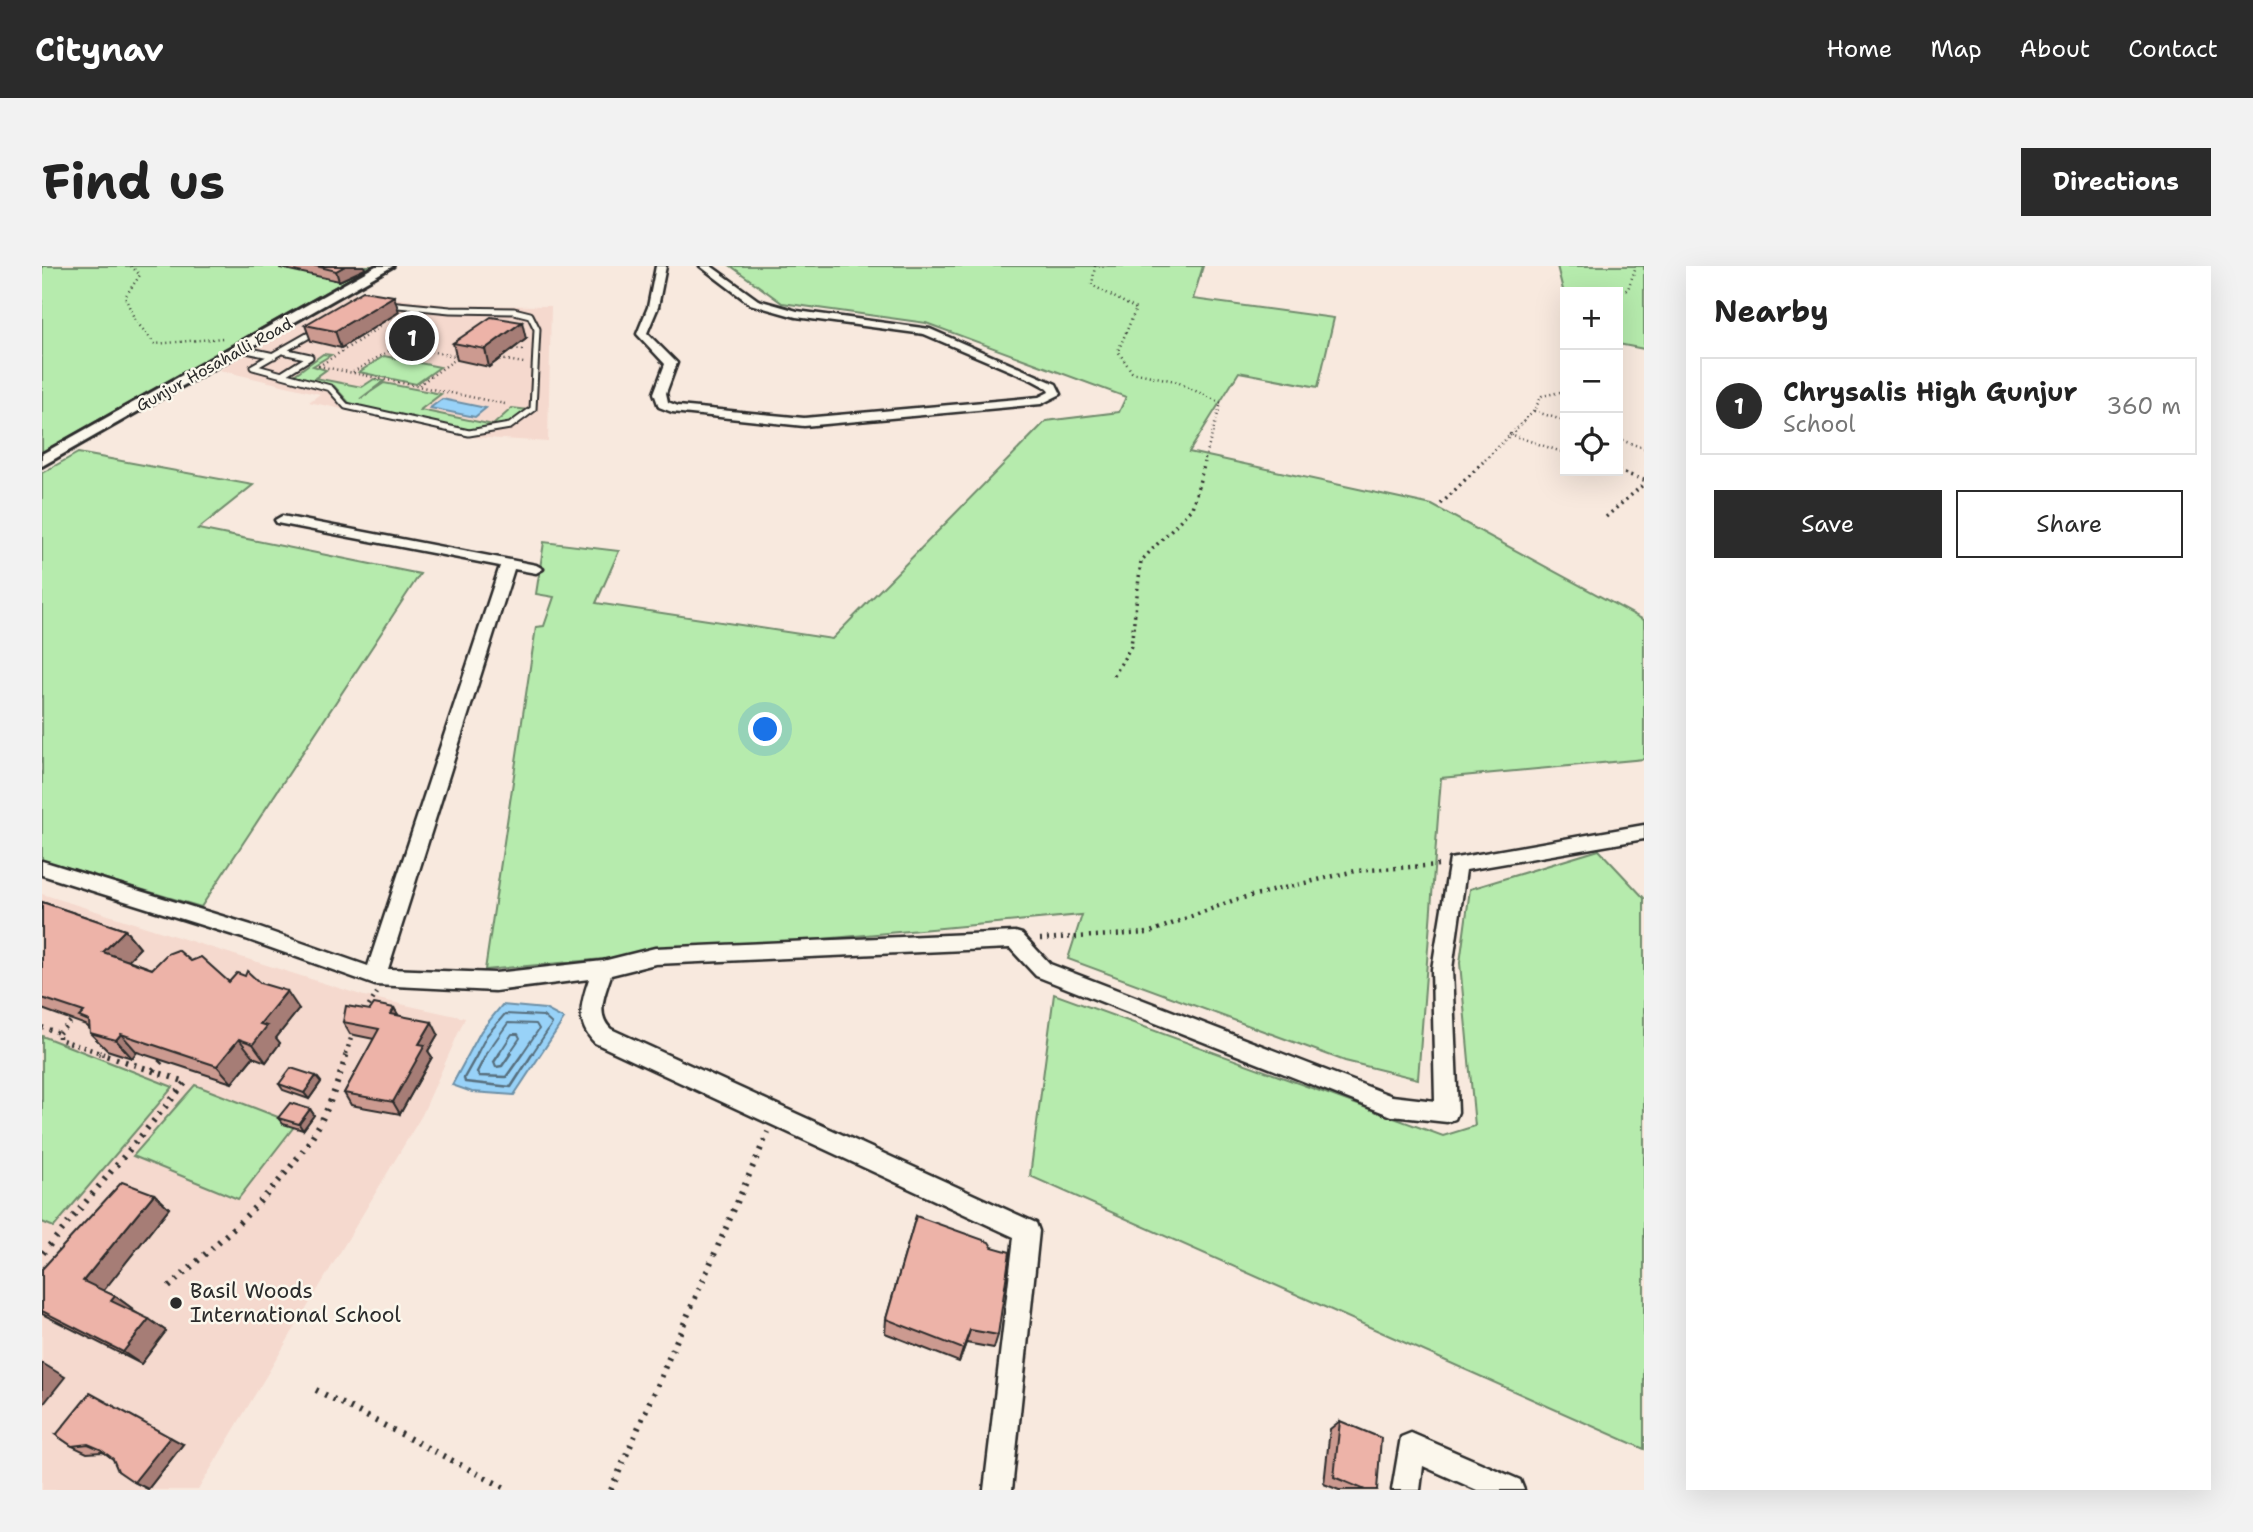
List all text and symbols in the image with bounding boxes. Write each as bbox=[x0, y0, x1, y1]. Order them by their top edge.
text: Citynav bbox=[35, 27, 164, 72]
text: Home bbox=[1826, 33, 1892, 65]
text: Map bbox=[1930, 33, 1982, 65]
text: About bbox=[2020, 33, 2090, 65]
text: Contact bbox=[2128, 33, 2218, 65]
button: Directions bbox=[2021, 148, 2211, 216]
text: Find us bbox=[42, 149, 225, 215]
map controls bbox=[1560, 287, 1623, 476]
button: + bbox=[1560, 287, 1623, 350]
text: Nearby bbox=[1714, 291, 1829, 332]
pin: 1 bbox=[389, 312, 435, 364]
street label: Gunjur Hosahalli Road bbox=[132, 313, 296, 416]
button: − bbox=[1560, 350, 1623, 413]
text: Chrysalis High Gunjur bbox=[1783, 374, 2077, 409]
text: 1 bbox=[1734, 391, 1744, 421]
text: 360 m bbox=[2106, 391, 2181, 421]
text: School bbox=[1783, 409, 1855, 439]
button: locate bbox=[1560, 413, 1623, 476]
button: Save bbox=[1714, 490, 1942, 558]
button: Share bbox=[1956, 490, 2183, 558]
your location bbox=[748, 712, 782, 746]
place label: Basil Woods International School bbox=[190, 1277, 402, 1329]
marker: Basil Woods International School bbox=[168, 1295, 184, 1311]

